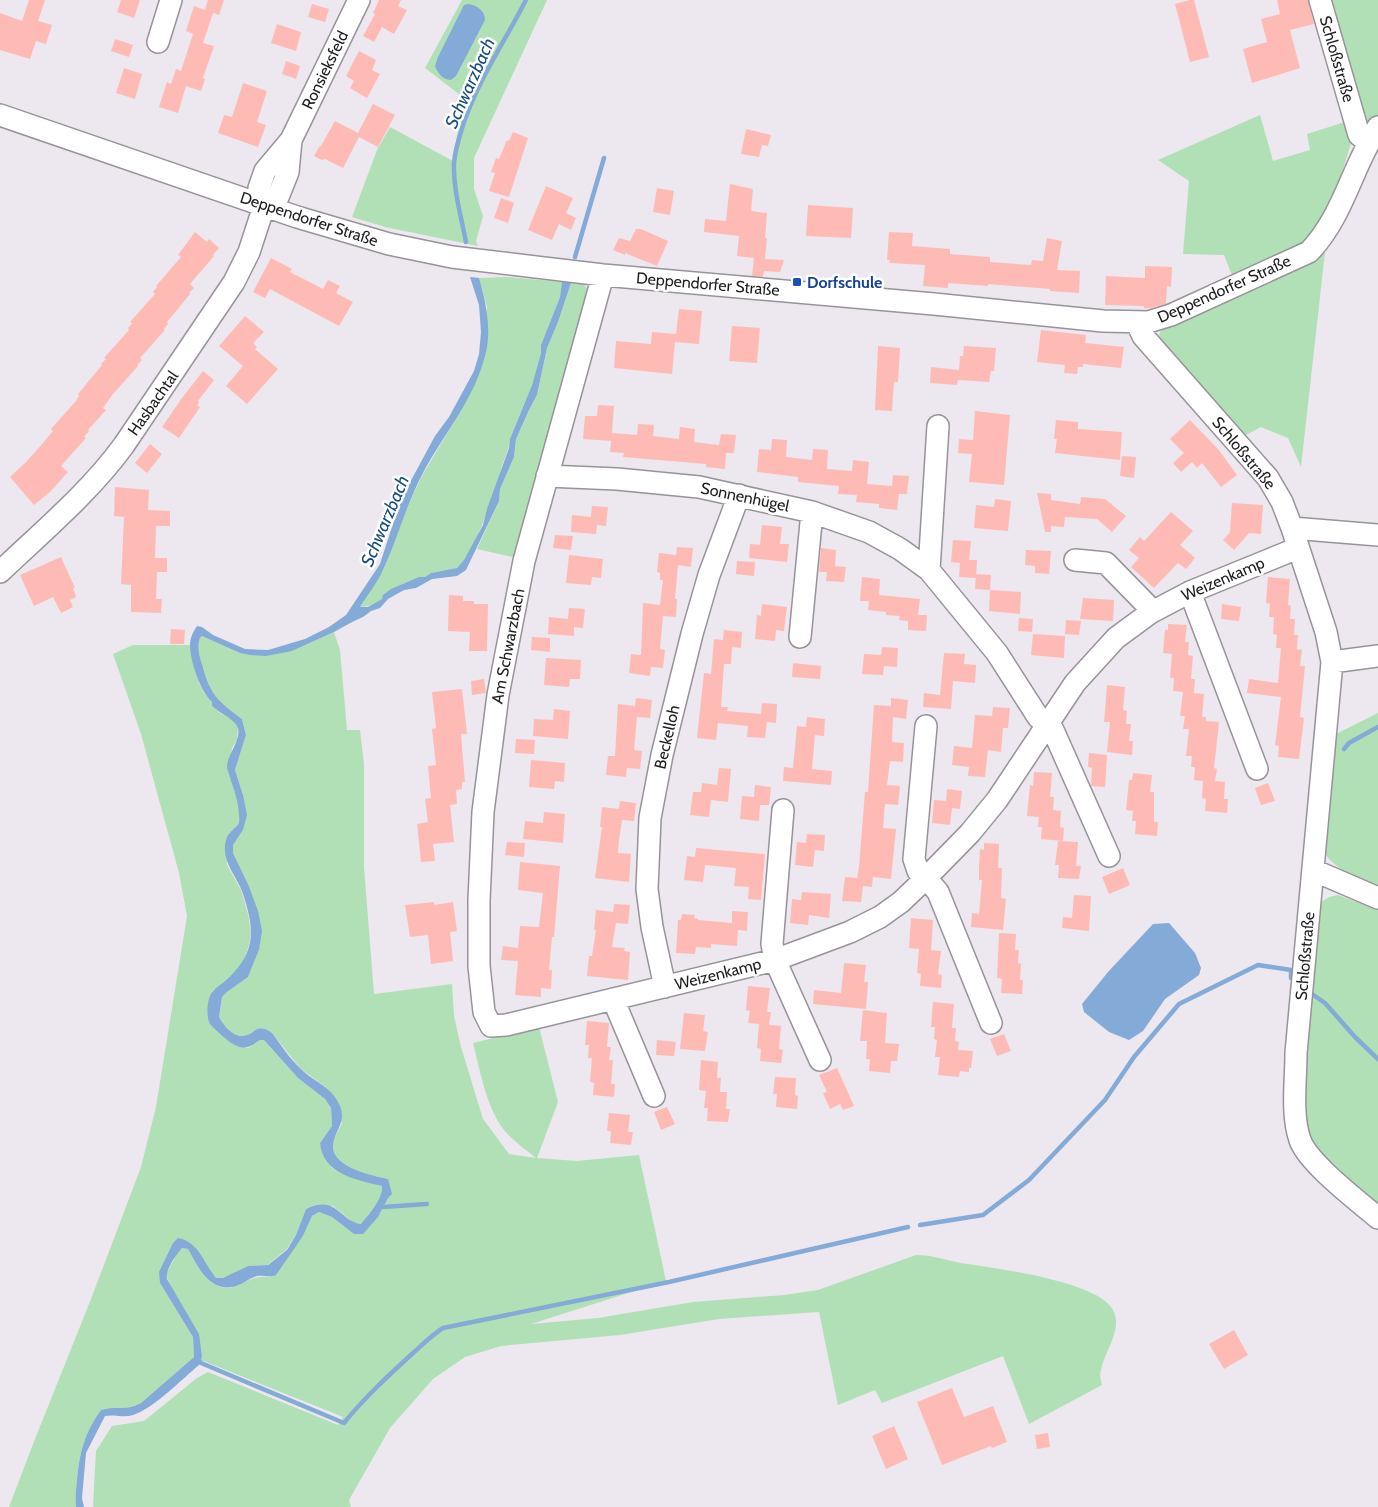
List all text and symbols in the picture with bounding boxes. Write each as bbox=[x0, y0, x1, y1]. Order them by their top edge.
street label: Schloßstraße bbox=[1316, 14, 1358, 104]
street label: Ronsieksfeld bbox=[298, 28, 352, 112]
water label: Schwarzbach bbox=[440, 34, 500, 132]
street label: Deppendorfer Straße bbox=[238, 188, 380, 250]
street label: Deppendorfer Straße bbox=[1154, 251, 1294, 327]
street label: Deppendorfer Straße bbox=[636, 268, 780, 300]
place label: Dorfschule bbox=[807, 273, 882, 292]
marker: Dorfschule bbox=[791, 276, 803, 288]
street label: Hasbachtal bbox=[124, 367, 182, 439]
street label: Schloßstraße bbox=[1208, 413, 1280, 493]
water label: Schwarzbach bbox=[356, 472, 414, 570]
street label: Sonnenhügel bbox=[699, 478, 791, 516]
street label: Weizenkamp bbox=[1179, 553, 1267, 605]
street label: Am Schwarzbach bbox=[488, 587, 528, 705]
street label: Beckelloh bbox=[650, 703, 684, 771]
street label: Schloßstraße bbox=[1292, 911, 1318, 1001]
street label: Weizenkamp bbox=[673, 954, 763, 994]

